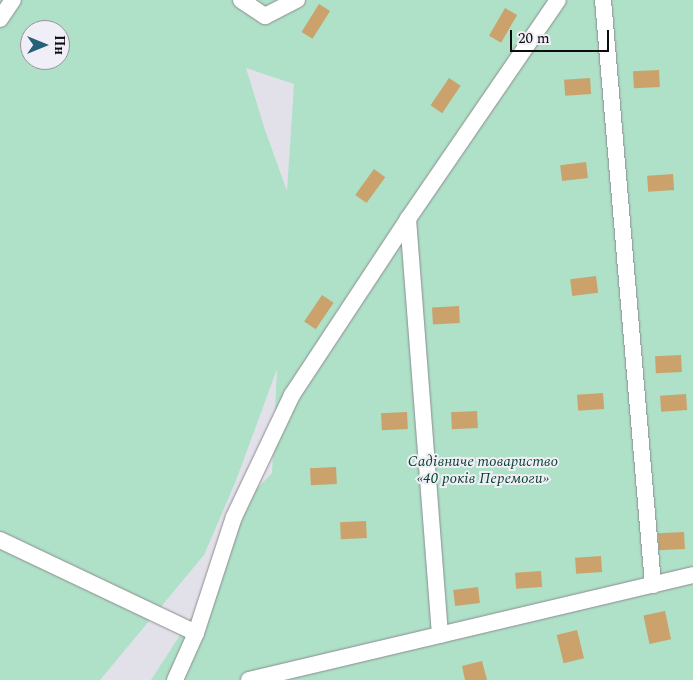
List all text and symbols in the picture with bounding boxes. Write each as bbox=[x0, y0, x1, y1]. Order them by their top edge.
north arrow bbox=[20, 20, 70, 70]
scale bar bbox=[513, 20, 612, 52]
text: 20 m bbox=[518, 27, 550, 50]
text: Пн bbox=[49, 35, 70, 55]
park label: Садівниче товариство «40 років Перемоги» bbox=[408, 452, 558, 487]

